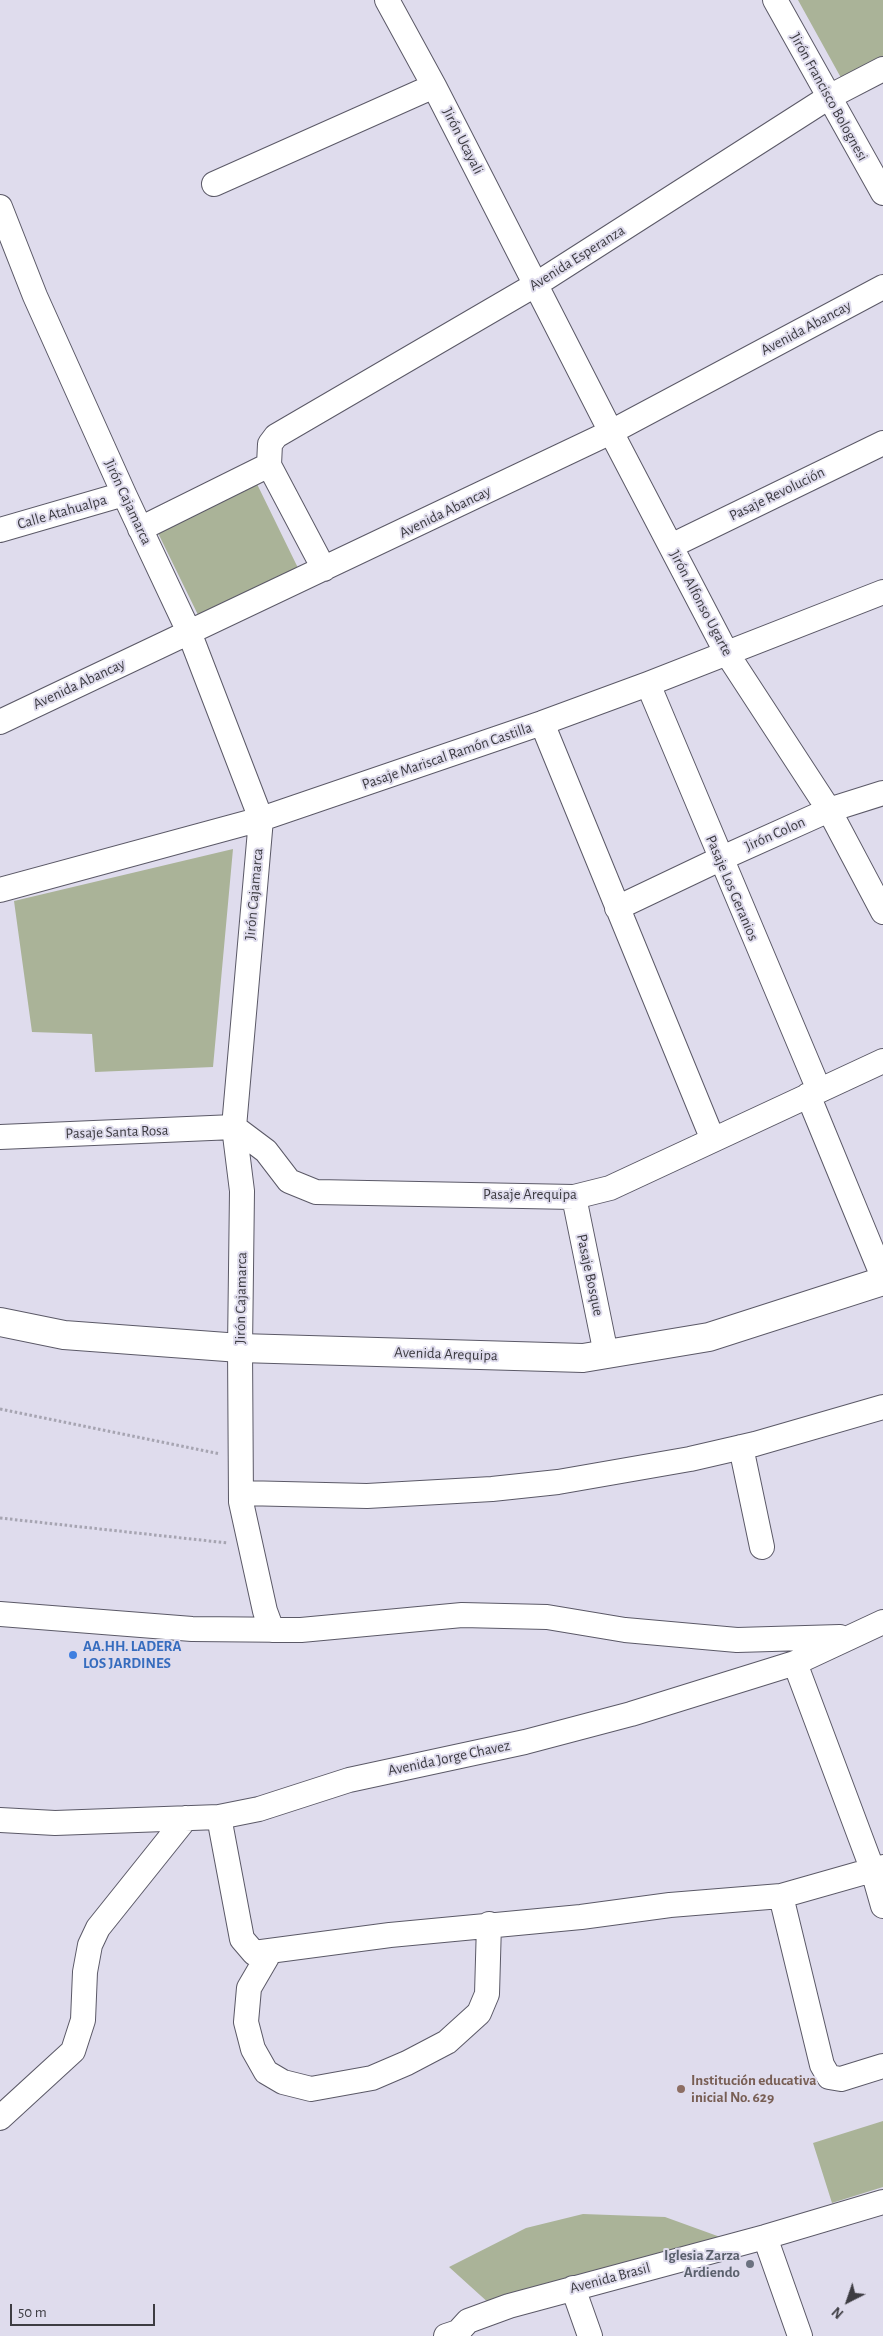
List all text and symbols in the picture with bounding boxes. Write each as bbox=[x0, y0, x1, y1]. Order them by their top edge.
street label: Jirón Francisco Bolognesi bbox=[786, 30, 872, 164]
street label: Jirón Ucayali bbox=[439, 105, 487, 177]
street label: Avenida Esperanza bbox=[526, 221, 628, 295]
street label: Avenida Abancay bbox=[758, 297, 854, 359]
street label: Jirón Cajamarca bbox=[100, 456, 156, 548]
street label: Pasaje Revolución bbox=[726, 463, 828, 525]
street label: Avenida Abancay bbox=[396, 482, 494, 542]
street label: Calle Atahualpa bbox=[15, 491, 109, 533]
street label: Jirón Alfonso Ugarte bbox=[666, 547, 736, 659]
street label: Avenida Abancay bbox=[30, 655, 128, 713]
street label: Pasaje Mariscal Ramón Castilla bbox=[360, 718, 534, 794]
street label: Jirón Colon bbox=[742, 813, 808, 855]
street label: Pasaje Los Geranios bbox=[702, 832, 762, 944]
street label: Jirón Cajamarca bbox=[241, 847, 267, 941]
street label: Pasaje Santa Rosa bbox=[65, 1121, 169, 1143]
street label: Pasaje Arequipa bbox=[483, 1185, 577, 1203]
street label: Pasaje Bosque bbox=[573, 1232, 607, 1318]
street label: Jirón Cajamarca bbox=[231, 1252, 251, 1344]
street label: Avenida Arequipa bbox=[394, 1343, 498, 1365]
place label: AA.HH. LADERA LOS JARDINES bbox=[83, 1637, 181, 1672]
marker: AA.HH. LADERA LOS JARDINES bbox=[67, 1649, 79, 1661]
street label: Avenida Jorge Chavez bbox=[386, 1736, 512, 1780]
place label: Institución educativa inicial No. 629 bbox=[691, 2071, 816, 2106]
marker: Institución educativa inicial No. 629 bbox=[675, 2083, 687, 2095]
place label: Iglesia Zarza Ardiendo bbox=[664, 2246, 740, 2281]
marker: Iglesia Zarza Ardiendo bbox=[744, 2258, 756, 2270]
street label: Avenida Brasil bbox=[568, 2259, 652, 2297]
north arrow bbox=[823, 2276, 873, 2326]
scale bar bbox=[12, 2294, 158, 2326]
text: N bbox=[830, 2304, 846, 2321]
text: 50 m bbox=[18, 2305, 47, 2320]

